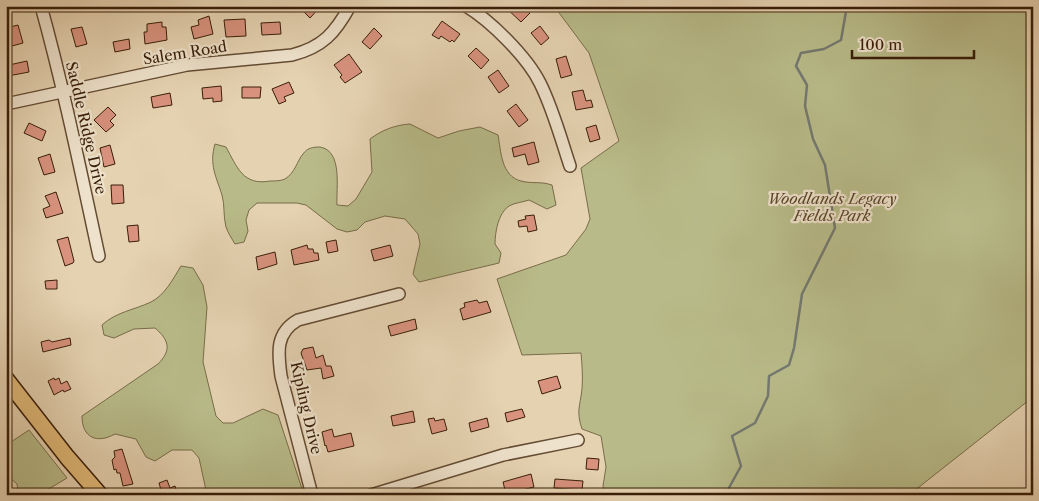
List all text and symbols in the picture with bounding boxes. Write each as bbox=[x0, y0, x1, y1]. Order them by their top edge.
scale bar bbox=[852, 28, 974, 60]
text: 100 m bbox=[859, 35, 902, 54]
street label: Salem Road bbox=[142, 36, 228, 69]
street label: Saddle Ridge Drive bbox=[62, 60, 111, 196]
park label: Woodlands Legacy Fields Park bbox=[767, 189, 897, 225]
street label: Kipling Drive bbox=[287, 360, 326, 456]

